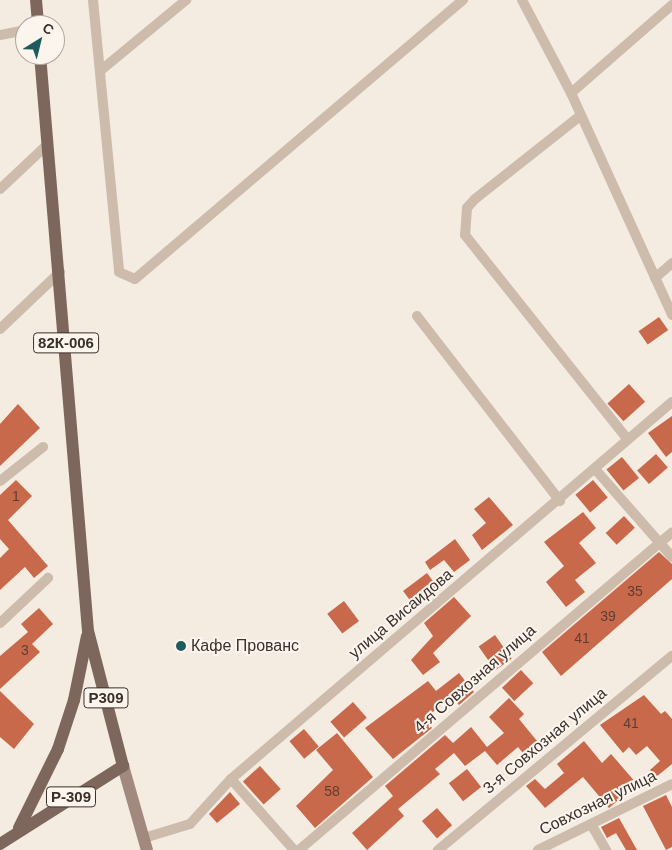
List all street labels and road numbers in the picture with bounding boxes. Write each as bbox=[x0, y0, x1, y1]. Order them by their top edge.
road number: 82К-006 bbox=[32, 330, 100, 356]
street label: улица Висаидова bbox=[345, 565, 457, 663]
street label: 4-я Совхозная улица bbox=[410, 621, 540, 737]
street label: 3-я Совхозная улица bbox=[479, 684, 611, 798]
road number: Р309 bbox=[82, 686, 130, 710]
street label: Совхозная улица bbox=[536, 766, 660, 840]
road number: Р-309 bbox=[45, 784, 97, 810]

